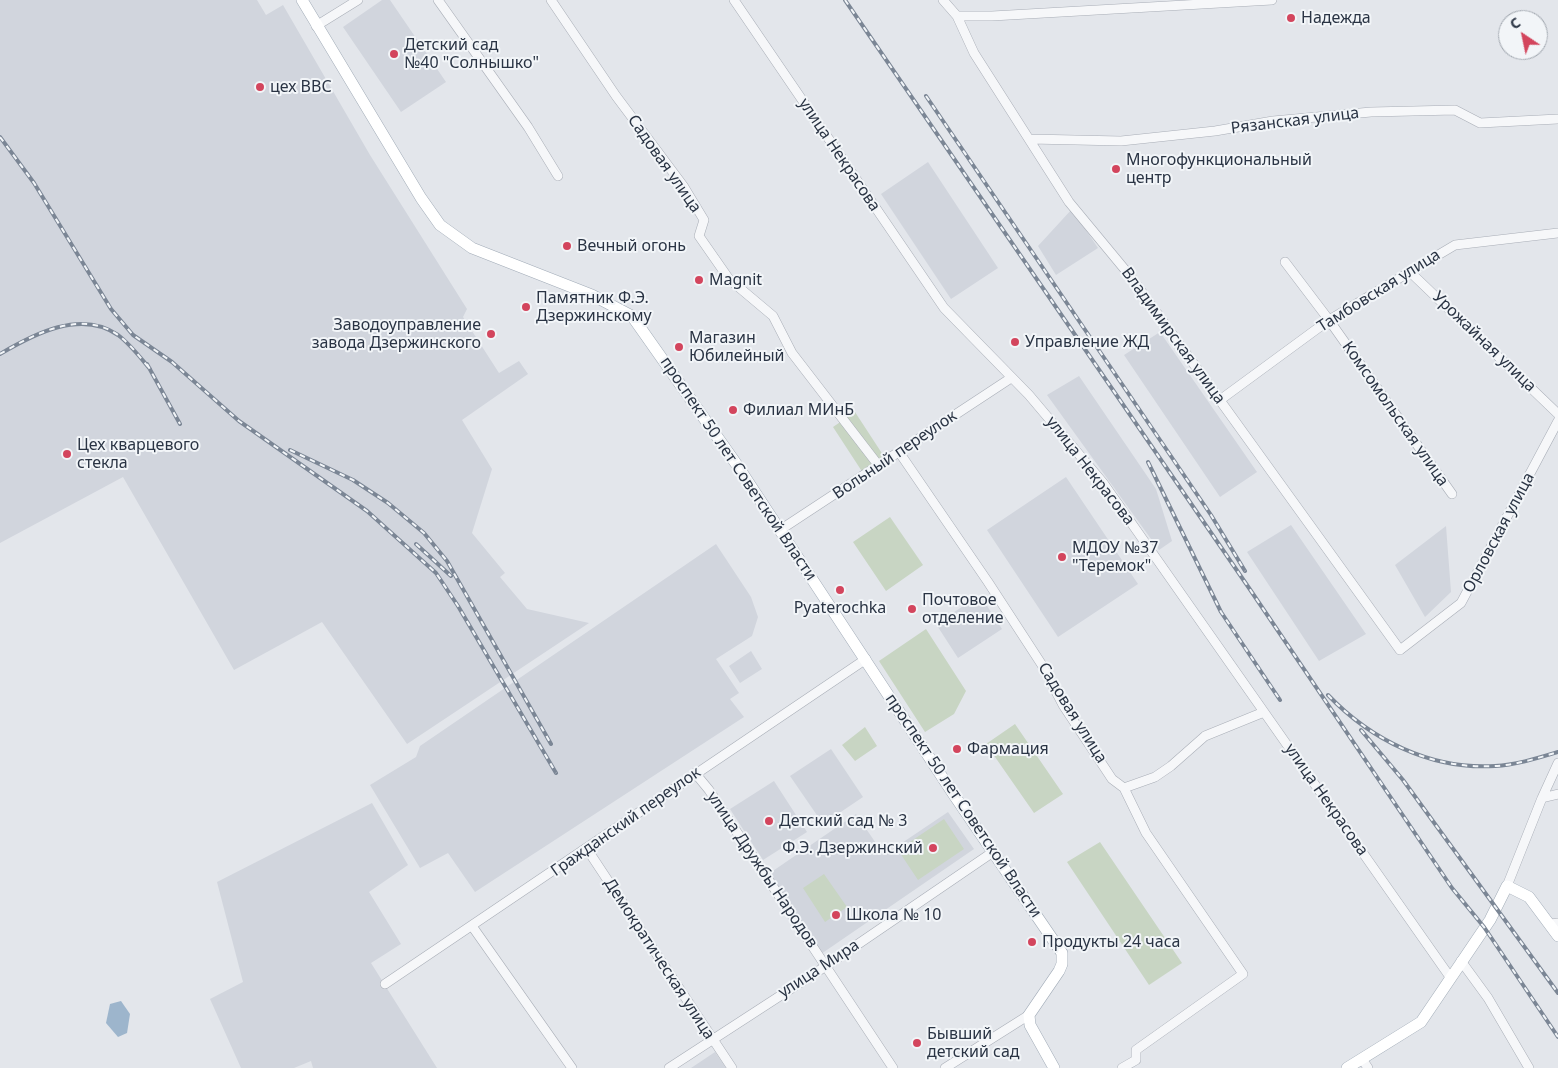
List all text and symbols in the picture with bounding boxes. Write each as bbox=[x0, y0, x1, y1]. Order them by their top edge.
place label: Надежда bbox=[1301, 8, 1371, 28]
north arrow bbox=[1498, 10, 1548, 60]
marker: Надежда bbox=[1285, 12, 1297, 24]
text: С bbox=[1506, 13, 1524, 33]
place label: Детский сад №40 "Солнышко" bbox=[404, 35, 539, 73]
marker: Детский сад №40 "Солнышко" bbox=[388, 48, 400, 60]
place label: цех ВВС bbox=[270, 77, 332, 97]
marker: цех ВВС bbox=[254, 81, 266, 93]
street label: улица Некрасова bbox=[794, 95, 884, 215]
street label: Рязанская улица bbox=[1230, 104, 1360, 138]
street label: Садовая улица bbox=[623, 111, 705, 217]
place label: Многофункциональный центр bbox=[1126, 150, 1312, 188]
marker: Многофункциональный центр bbox=[1110, 163, 1122, 175]
place label: Вечный огонь bbox=[577, 236, 686, 256]
marker: Вечный огонь bbox=[561, 240, 573, 252]
street label: Тамбовская улица bbox=[1314, 245, 1444, 337]
street label: Владимирская улица bbox=[1117, 264, 1229, 408]
place label: Magnit bbox=[709, 270, 762, 290]
marker: Magnit bbox=[693, 274, 705, 286]
place label: Памятник Ф.Э. Дзержинскому bbox=[536, 288, 652, 326]
street label: Урожайная улица bbox=[1428, 288, 1540, 396]
marker: Памятник Ф.Э. Дзержинскому bbox=[520, 301, 532, 313]
place label: Заводоуправление завода Дзержинского bbox=[312, 315, 481, 353]
marker: Заводоуправление завода Дзержинского bbox=[485, 328, 497, 340]
place label: Магазин Юбилейный bbox=[689, 328, 785, 366]
place label: Управление ЖД bbox=[1025, 332, 1149, 352]
marker: Управление ЖД bbox=[1009, 336, 1021, 348]
street label: Комсомольская улица bbox=[1338, 338, 1452, 490]
marker: Магазин Юбилейный bbox=[673, 341, 685, 353]
street label: проспект 50 лет Советской Власти bbox=[656, 353, 820, 585]
place label: Филиал МИнБ bbox=[743, 400, 854, 420]
marker: Филиал МИнБ bbox=[727, 404, 739, 416]
street label: Вольный переулок bbox=[829, 406, 961, 504]
street label: улица Некрасова bbox=[1042, 413, 1138, 529]
place label: Цех кварцевого стекла bbox=[77, 435, 199, 473]
marker: Цех кварцевого стекла bbox=[61, 448, 73, 460]
street label: Орловская улица bbox=[1459, 470, 1539, 596]
place label: МДОУ №37 "Теремок" bbox=[1072, 538, 1158, 576]
marker: МДОУ №37 "Теремок" bbox=[1056, 551, 1068, 563]
marker: Pyaterochka bbox=[834, 584, 846, 596]
place label: Почтовое отделение bbox=[922, 590, 1003, 628]
place label: Pyaterochka bbox=[794, 598, 886, 618]
marker: Почтовое отделение bbox=[906, 603, 918, 615]
street label: Садовая улица bbox=[1033, 659, 1111, 767]
street label: проспект 50 лет Советской Власти bbox=[881, 690, 1045, 922]
place label: Фармация bbox=[967, 739, 1049, 759]
street label: улица Некрасова bbox=[1280, 740, 1372, 860]
marker: Фармация bbox=[951, 743, 963, 755]
street label: Гражданский переулок bbox=[547, 763, 705, 881]
street label: улица Дружбы Народов bbox=[702, 788, 822, 952]
place label: Детский сад № 3 bbox=[779, 811, 907, 831]
marker: Детский сад № 3 bbox=[763, 815, 775, 827]
place label: Ф.Э. Дзержинский bbox=[782, 838, 923, 858]
marker: Ф.Э. Дзержинский bbox=[927, 842, 939, 854]
street label: Демократическая улица bbox=[600, 875, 718, 1043]
place label: Школа № 10 bbox=[846, 905, 941, 925]
marker: Школа № 10 bbox=[830, 909, 842, 921]
place label: Продукты 24 часа bbox=[1042, 932, 1180, 952]
street label: улица Мира bbox=[775, 936, 863, 1002]
marker: Продукты 24 часа bbox=[1026, 936, 1038, 948]
place label: Бывший детский сад bbox=[927, 1024, 1020, 1062]
marker: Бывший детский сад bbox=[911, 1037, 923, 1049]

